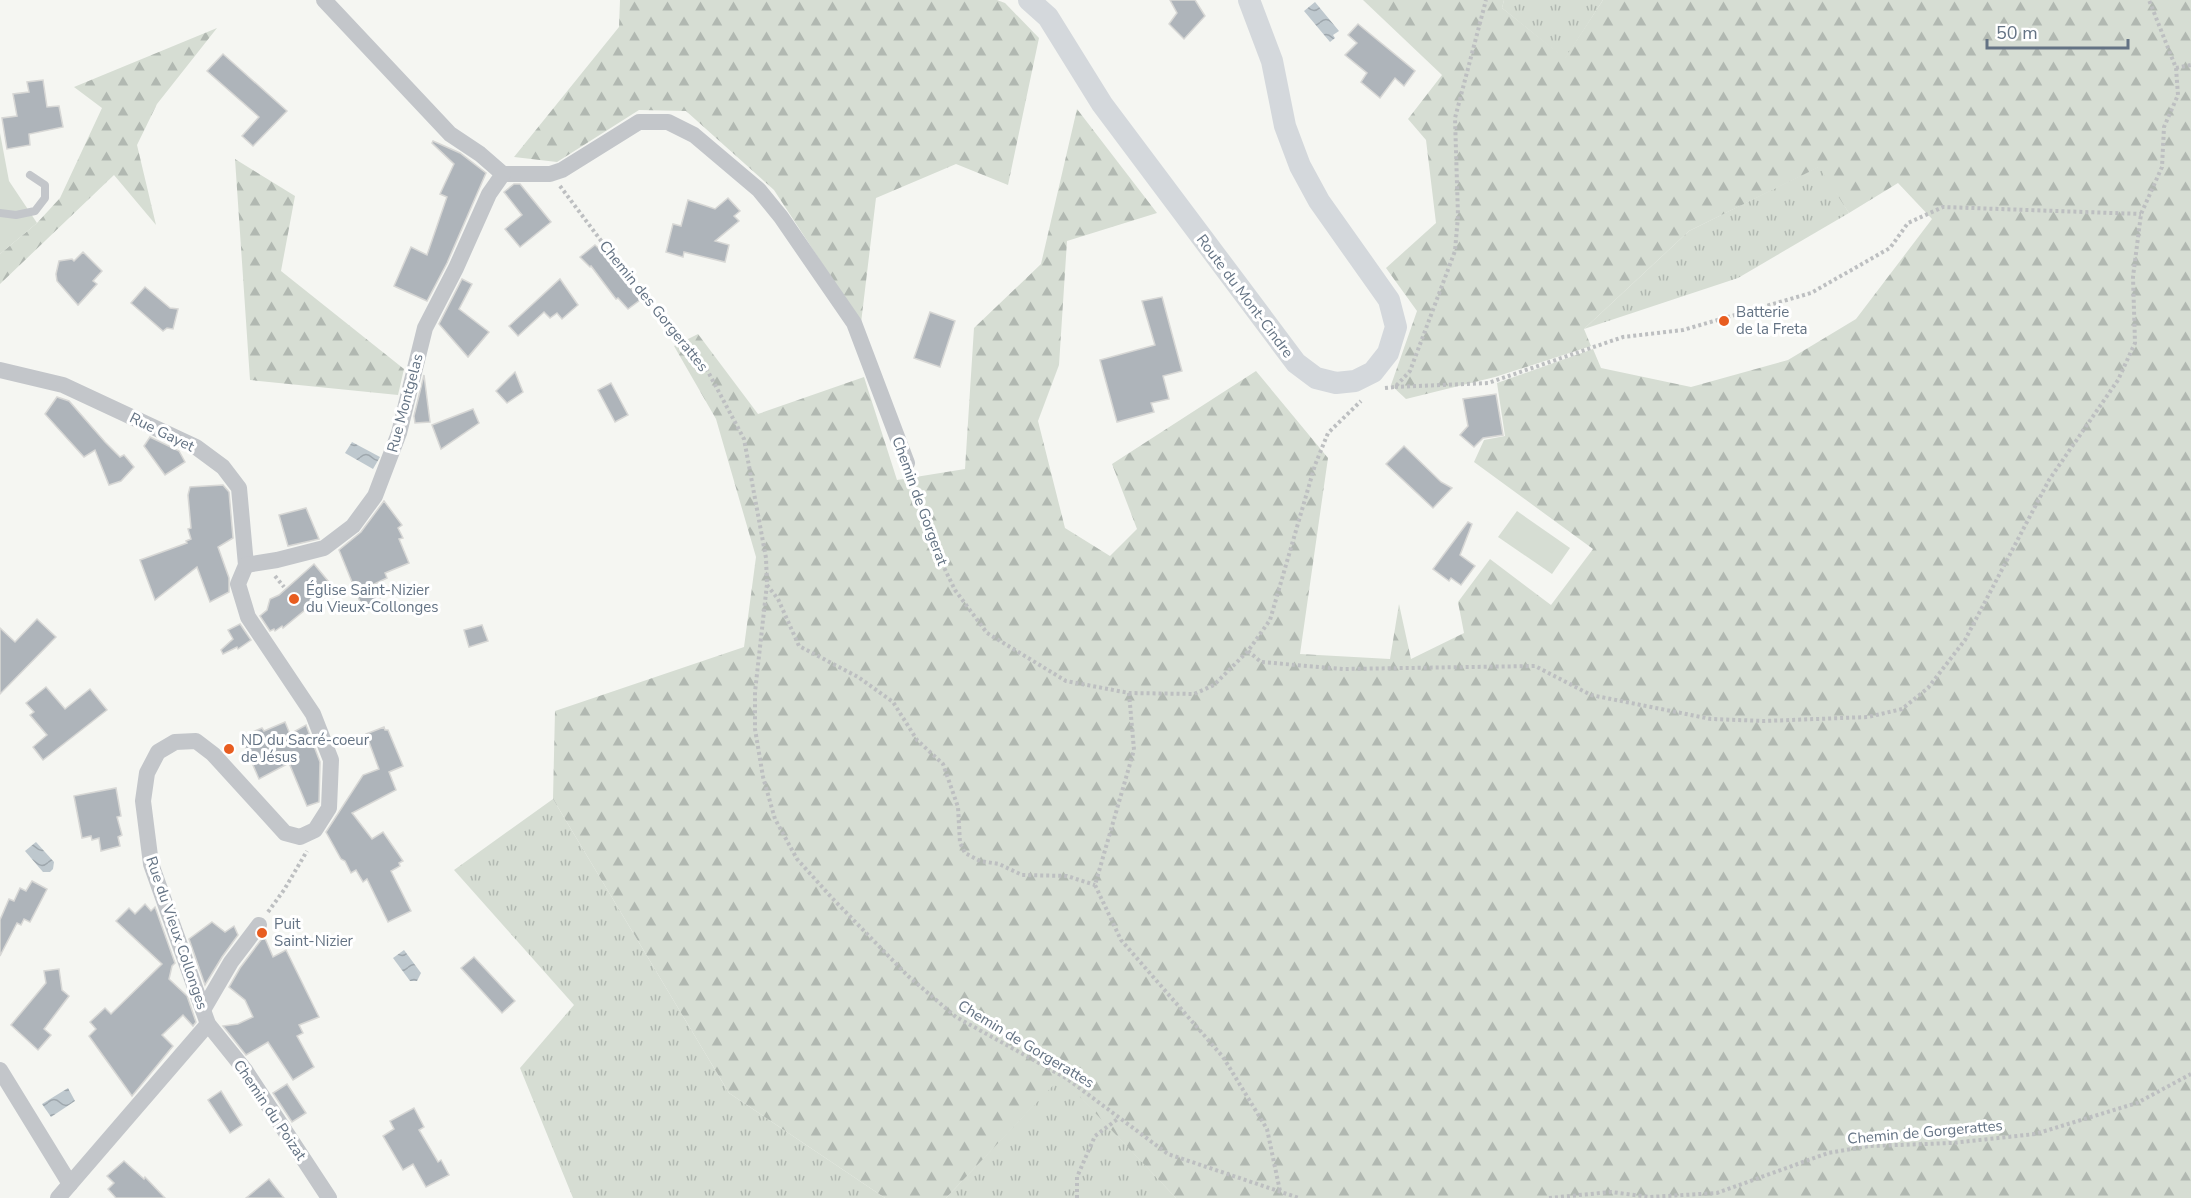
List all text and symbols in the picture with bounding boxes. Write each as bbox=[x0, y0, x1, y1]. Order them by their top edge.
scale bar bbox=[1987, 12, 2128, 50]
text: 50 m bbox=[1996, 21, 2038, 45]
street label: Route du Mont-Cindre bbox=[1192, 230, 1298, 362]
street label: Chemin des Gorgerattes bbox=[595, 236, 713, 376]
place label: Batterie de la Freta bbox=[1736, 302, 1807, 339]
marker: Batterie de la Freta bbox=[1717, 314, 1731, 328]
street label: Rue Montgelas bbox=[382, 351, 428, 455]
street label: Rue Gayet bbox=[126, 408, 198, 457]
street label: Chemin de Gorgerat bbox=[887, 434, 953, 569]
place label: Église Saint-Nizier du Vieux-Collonges bbox=[306, 580, 439, 617]
marker: Église Saint-Nizier du Vieux-Collonges bbox=[287, 592, 301, 606]
place label: ND du Sacré-coeur de Jésus bbox=[241, 730, 370, 767]
marker: ND du Sacré-coeur de Jésus bbox=[222, 742, 236, 756]
street label: Rue du Vieux Collonges bbox=[141, 854, 213, 1012]
place label: Puit Saint-Nizier bbox=[274, 914, 354, 951]
marker: Puit Saint-Nizier bbox=[255, 926, 269, 940]
street label: Chemin de Gorgerattes bbox=[954, 995, 1098, 1093]
street label: Chemin du Poizat bbox=[229, 1056, 312, 1165]
street label: Chemin de Gorgerattes bbox=[1847, 1115, 2003, 1149]

